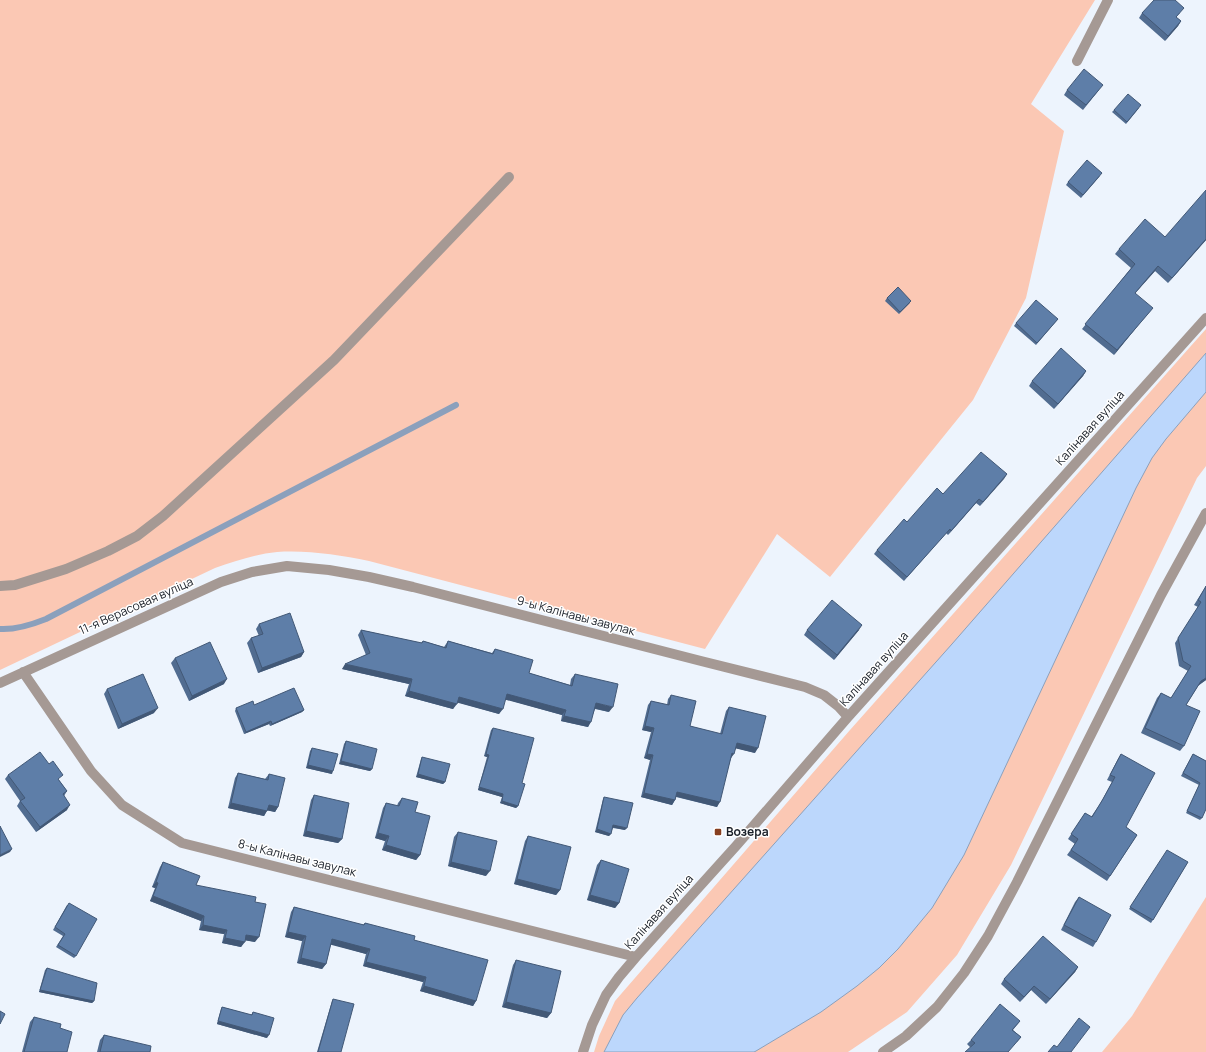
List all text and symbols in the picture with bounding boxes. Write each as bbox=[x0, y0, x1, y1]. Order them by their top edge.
street label: Калінавая вуліца bbox=[1051, 386, 1128, 469]
street label: 11-я Верасовая вуліца bbox=[76, 573, 196, 638]
street label: 9-ы Калінавы завулак bbox=[515, 592, 638, 640]
street label: Калінавая вуліца bbox=[835, 627, 912, 710]
place label: Возера bbox=[726, 823, 769, 840]
marker: Возера bbox=[713, 827, 723, 837]
street label: 8-ы Калінавы завулак bbox=[236, 835, 359, 881]
street label: Калінавая вуліца bbox=[620, 870, 697, 953]

